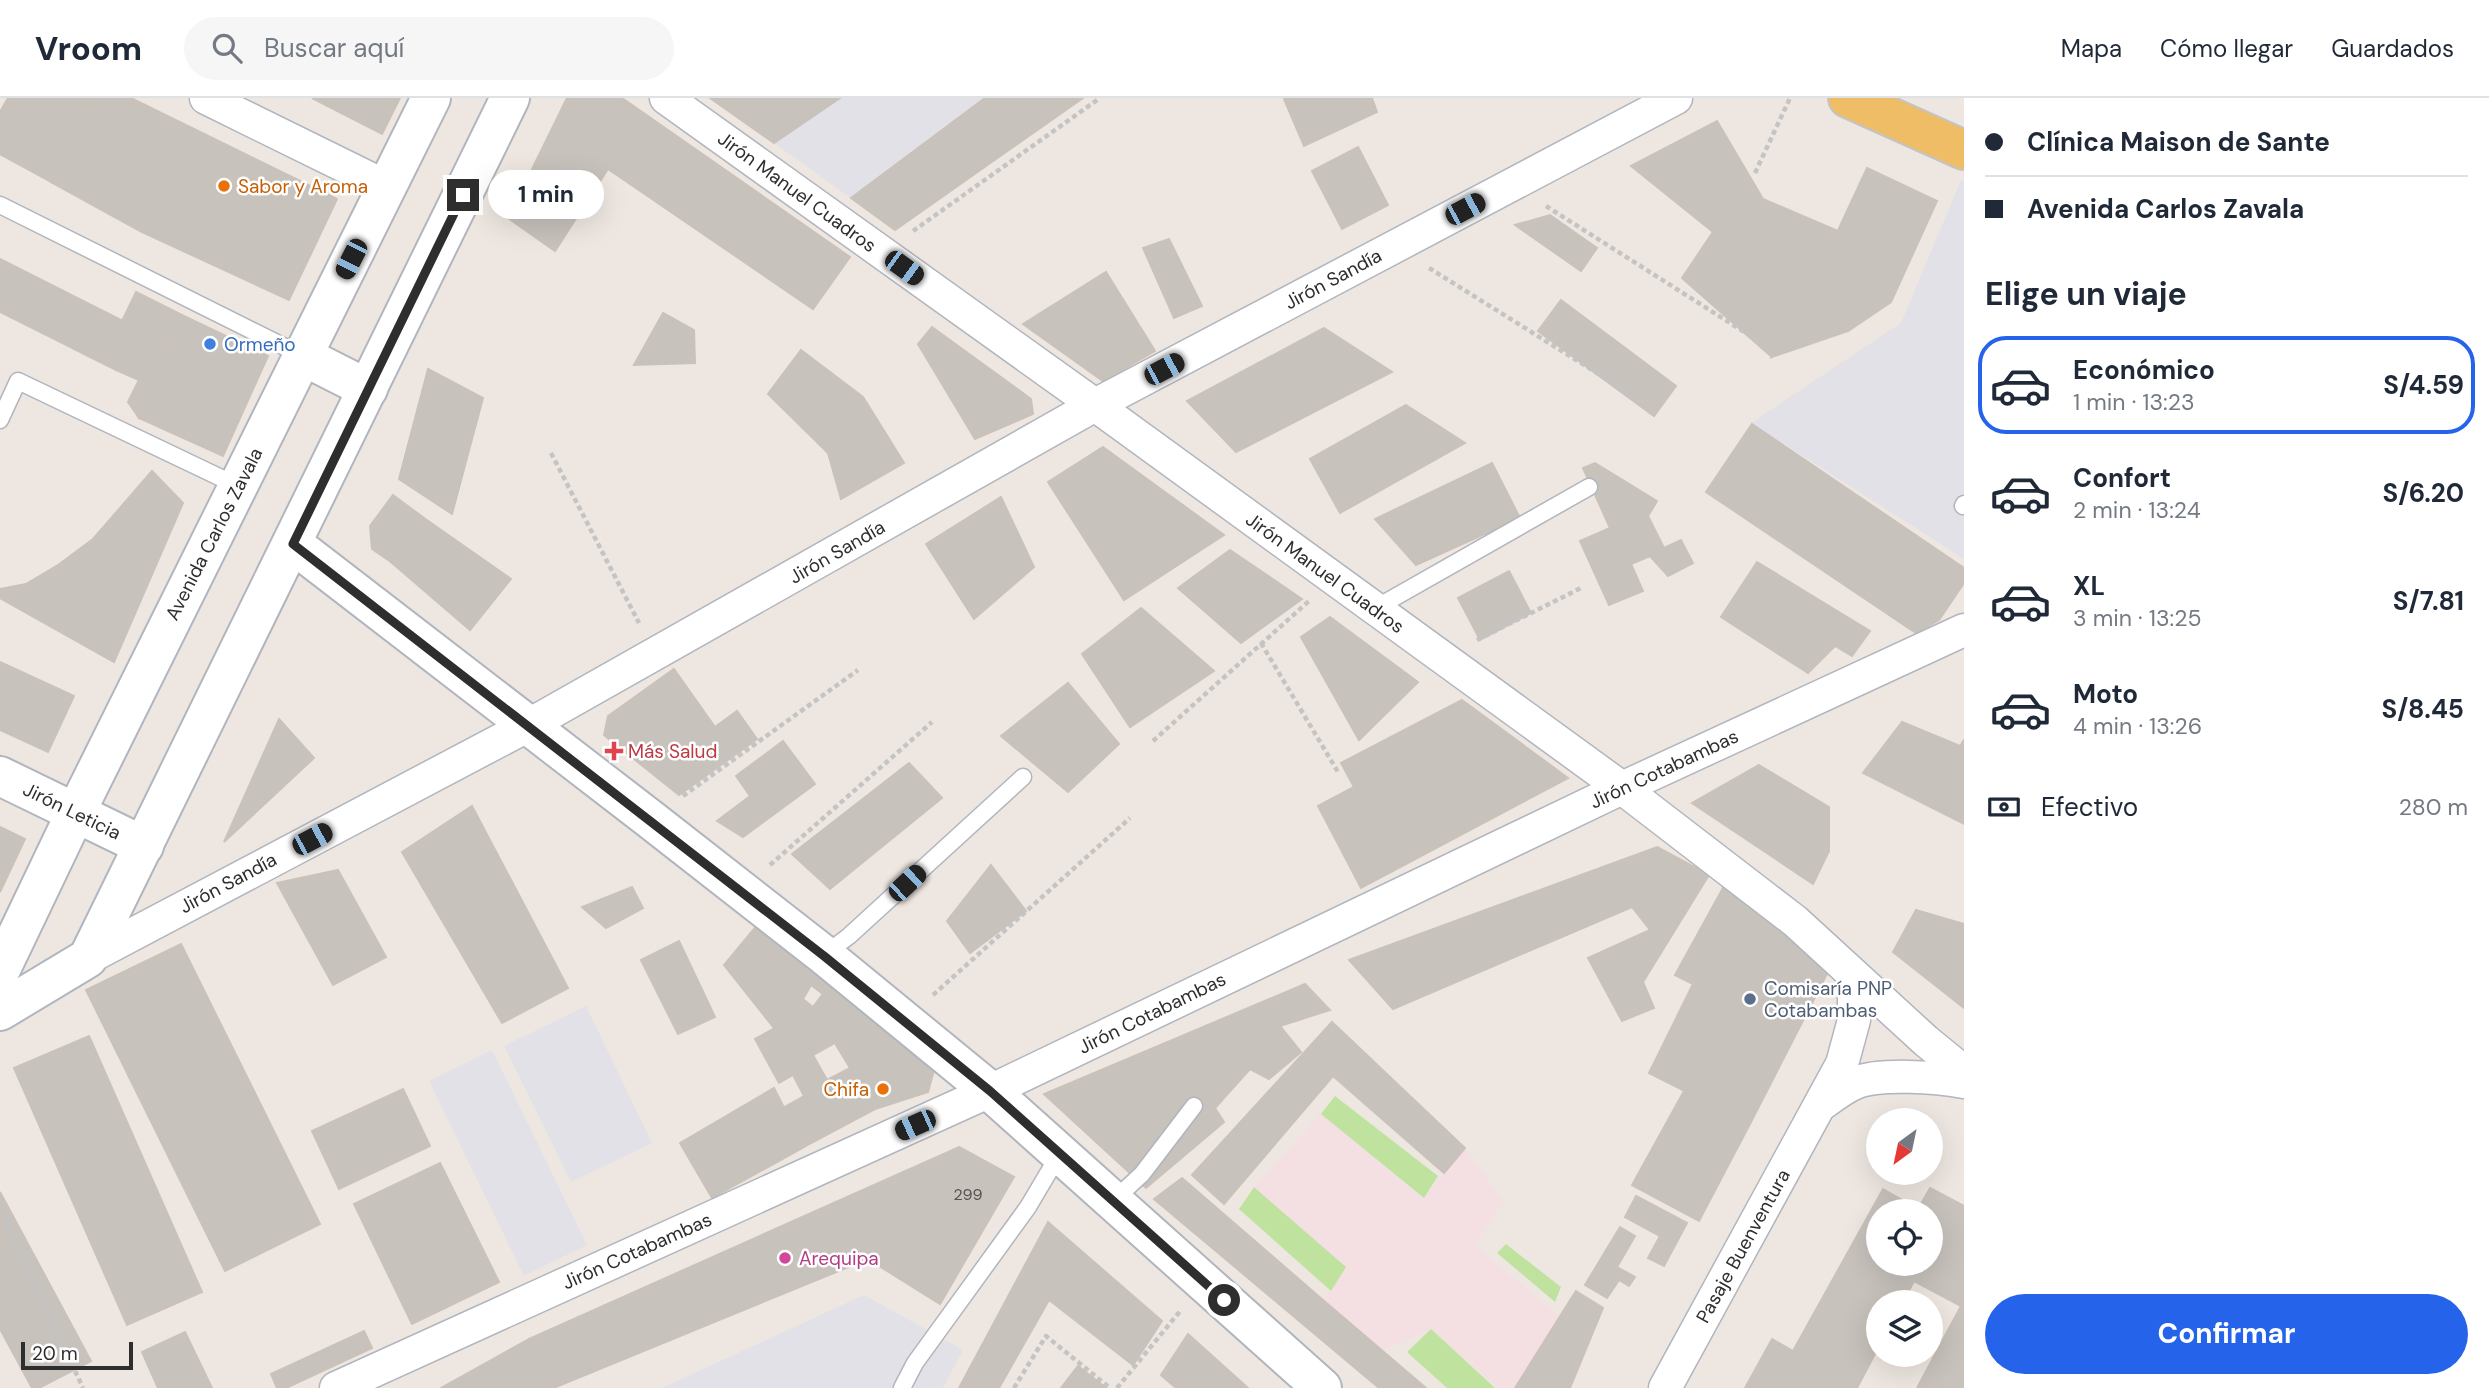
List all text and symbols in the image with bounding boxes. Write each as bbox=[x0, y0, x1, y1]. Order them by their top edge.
search box bbox=[184, 17, 674, 80]
text: Vroom bbox=[35, 27, 142, 70]
icon: search bbox=[208, 29, 246, 67]
text: Buscar aquí bbox=[264, 31, 404, 65]
text: Mapa bbox=[2061, 33, 2122, 64]
text: Cómo llegar bbox=[2160, 33, 2293, 64]
text: Guardados bbox=[2331, 33, 2454, 64]
text: Clínica Maison de Sante bbox=[2027, 125, 2330, 159]
street label: Jirón Manuel Cuadros bbox=[713, 126, 881, 258]
callout: 1 min bbox=[488, 170, 603, 220]
place label: Sabor y Aroma bbox=[238, 174, 368, 199]
marker: Sabor y Aroma bbox=[216, 178, 232, 194]
route end bbox=[447, 179, 479, 211]
text: 1 min bbox=[518, 179, 574, 209]
car bbox=[1442, 190, 1489, 228]
text: Avenida Carlos Zavala bbox=[2027, 192, 2304, 226]
car bbox=[333, 236, 370, 282]
street label: Jirón Sandía bbox=[1280, 243, 1386, 315]
car bbox=[881, 247, 928, 289]
text: Elige un viaje bbox=[1985, 273, 2187, 315]
place label: Ormeño bbox=[224, 332, 296, 357]
marker: Ormeño bbox=[202, 336, 218, 352]
car bbox=[1141, 350, 1188, 388]
text: Económico bbox=[2073, 353, 2215, 387]
icon: car bbox=[1989, 354, 2052, 417]
text: S/4.59 bbox=[2383, 368, 2464, 402]
text: 1 min · 13:23 bbox=[2073, 387, 2195, 417]
street label: Avenida Carlos Zavala bbox=[160, 443, 268, 625]
text: Confort bbox=[2073, 461, 2171, 495]
icon: car bbox=[1989, 462, 2052, 525]
text: S/6.20 bbox=[2382, 476, 2464, 510]
text: 2 min · 13:24 bbox=[2073, 495, 2201, 525]
street label: Jirón Manuel Cuadros bbox=[1241, 507, 1409, 639]
street label: Jirón Sandía bbox=[785, 514, 889, 590]
text: XL bbox=[2073, 569, 2105, 603]
icon: car bbox=[1989, 570, 2052, 633]
text: S/7.81 bbox=[2393, 584, 2464, 618]
text: 3 min · 13:25 bbox=[2073, 603, 2201, 633]
text: Moto bbox=[2073, 677, 2138, 711]
icon: car bbox=[1989, 678, 2052, 741]
text: S/8.45 bbox=[2381, 692, 2464, 726]
text: 4 min · 13:26 bbox=[2073, 711, 2202, 741]
street label: Jirón Cotabambas bbox=[1586, 724, 1742, 814]
place label: Más Salud bbox=[628, 739, 717, 764]
marker: Más Salud bbox=[606, 743, 622, 759]
street label: Jirón Leticia bbox=[19, 777, 125, 845]
icon: cash bbox=[1985, 788, 2023, 826]
text: Efectivo bbox=[2041, 790, 2138, 824]
text: 280 m bbox=[2399, 792, 2468, 822]
car bbox=[289, 820, 336, 858]
street label: Jirón Sandía bbox=[175, 847, 281, 919]
car bbox=[885, 861, 930, 905]
street label: Jirón Cotabambas bbox=[1074, 966, 1230, 1060]
place label: Comisaría PNP Cotabambas bbox=[1764, 976, 1892, 1023]
marker: Comisaría PNP Cotabambas bbox=[1742, 991, 1758, 1007]
place label: Chifa bbox=[823, 1077, 869, 1102]
marker: Chifa bbox=[875, 1081, 891, 1097]
car bbox=[892, 1107, 939, 1143]
north arrow bbox=[1866, 1108, 1942, 1185]
map controls bbox=[1866, 1108, 1943, 1367]
street label: Pasaje Buenventura bbox=[1690, 1165, 1796, 1327]
house number: 299 bbox=[953, 1184, 983, 1205]
button: locate bbox=[1866, 1199, 1943, 1276]
street label: Jirón Cotabambas bbox=[558, 1207, 716, 1295]
place label: Arequipa bbox=[799, 1246, 879, 1271]
marker: Arequipa bbox=[777, 1250, 793, 1266]
route start bbox=[1208, 1284, 1240, 1316]
button: layers bbox=[1866, 1290, 1943, 1367]
button: Confirmar bbox=[1985, 1294, 2468, 1374]
scale bar bbox=[21, 1339, 133, 1371]
text: 20 m bbox=[32, 1341, 78, 1366]

